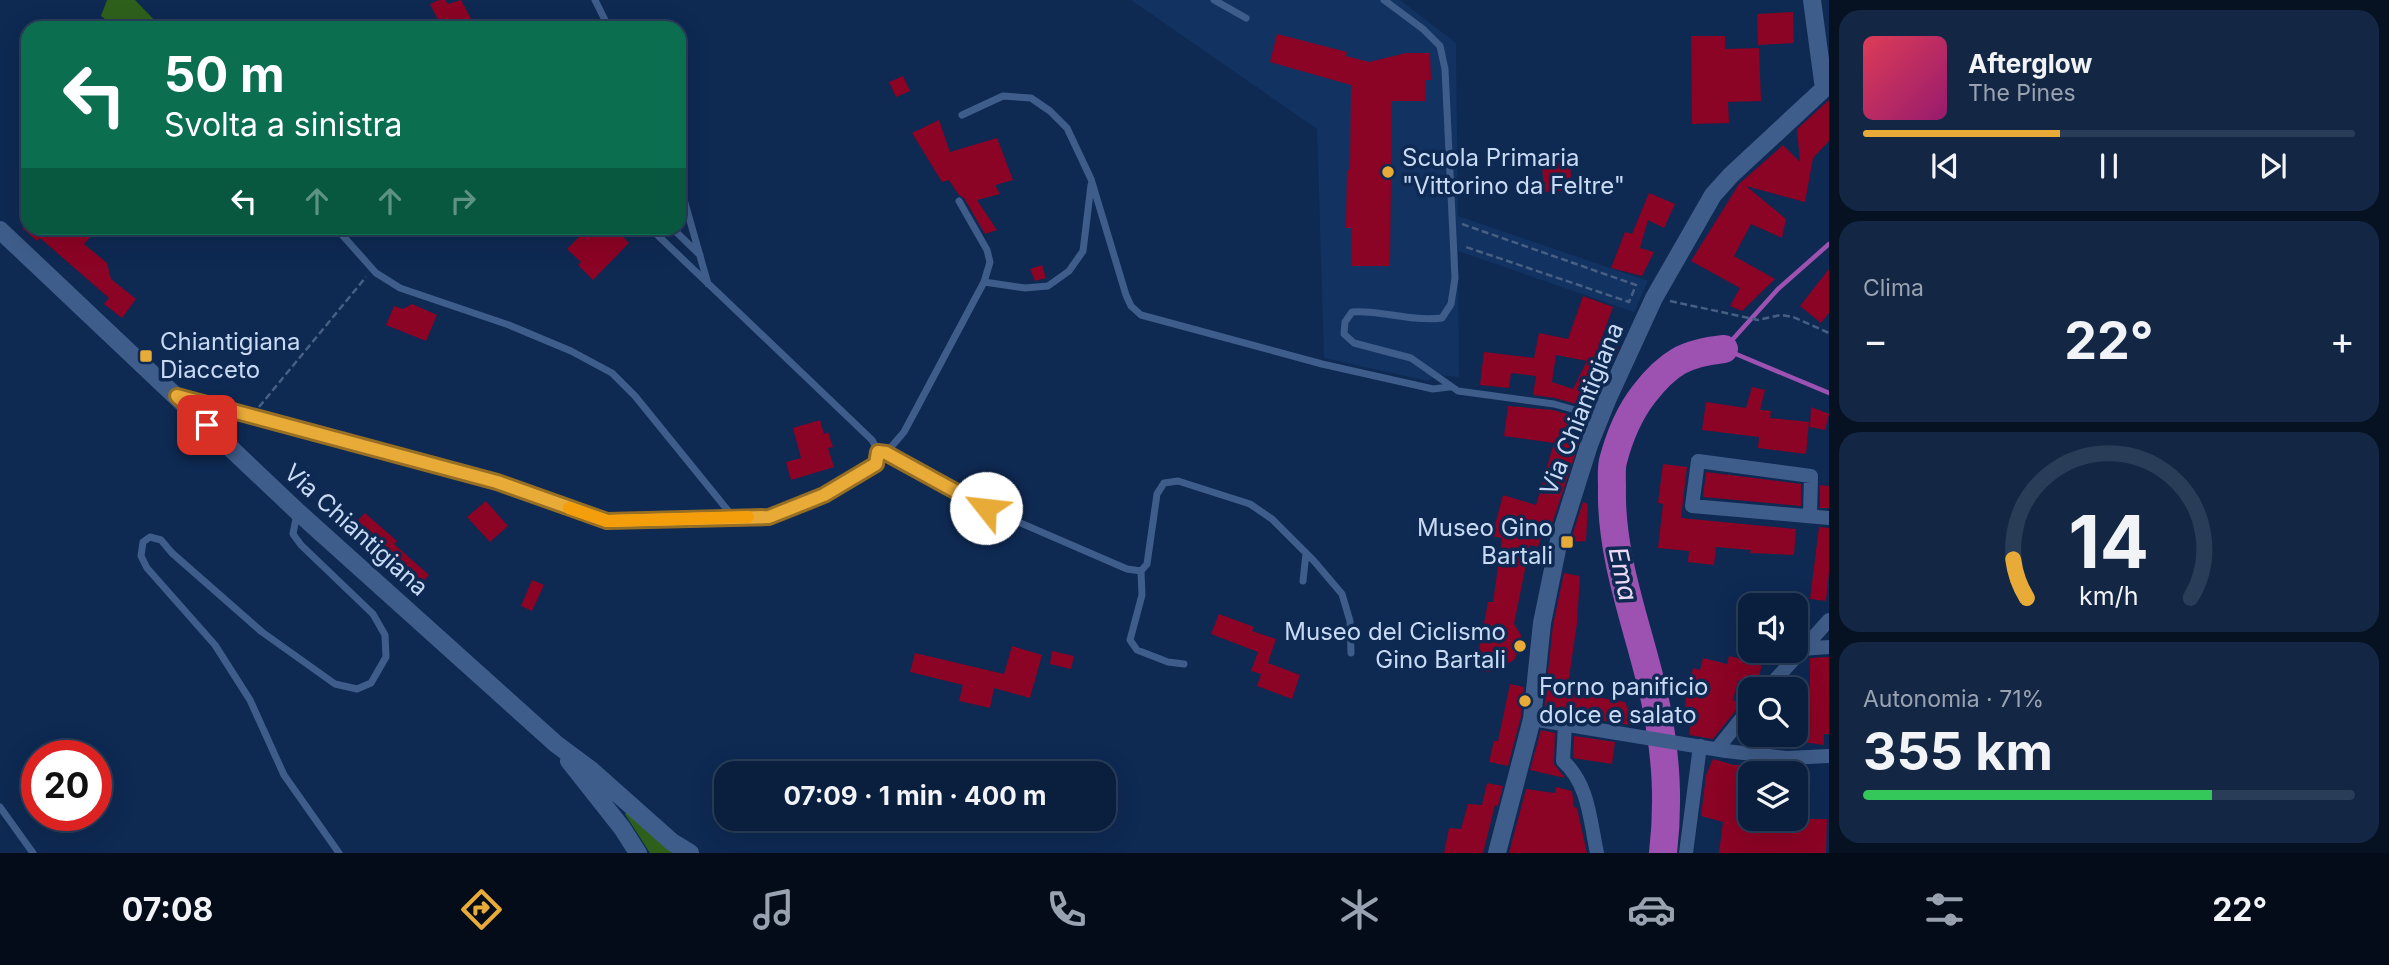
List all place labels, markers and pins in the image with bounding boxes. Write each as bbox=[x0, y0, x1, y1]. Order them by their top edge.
place label: Scuola Primaria "Vittorino da Feltre" bbox=[1402, 143, 1625, 200]
marker: Scuola Primaria "Vittorino da Feltre" bbox=[1380, 164, 1396, 180]
place label: Chiantigiana Diacceto bbox=[160, 327, 301, 384]
marker: Chiantigiana Diacceto bbox=[138, 348, 154, 364]
pin bbox=[177, 395, 237, 455]
place label: Museo Gino Bartali bbox=[1417, 513, 1553, 570]
marker: Museo Gino Bartali bbox=[1559, 534, 1575, 550]
place label: Museo del Ciclismo Gino Bartali bbox=[1284, 617, 1506, 674]
marker: Museo del Ciclismo Gino Bartali bbox=[1512, 638, 1528, 654]
place label: Forno panificio dolce e salato bbox=[1539, 672, 1708, 729]
marker: Forno panificio dolce e salato bbox=[1517, 693, 1533, 709]

